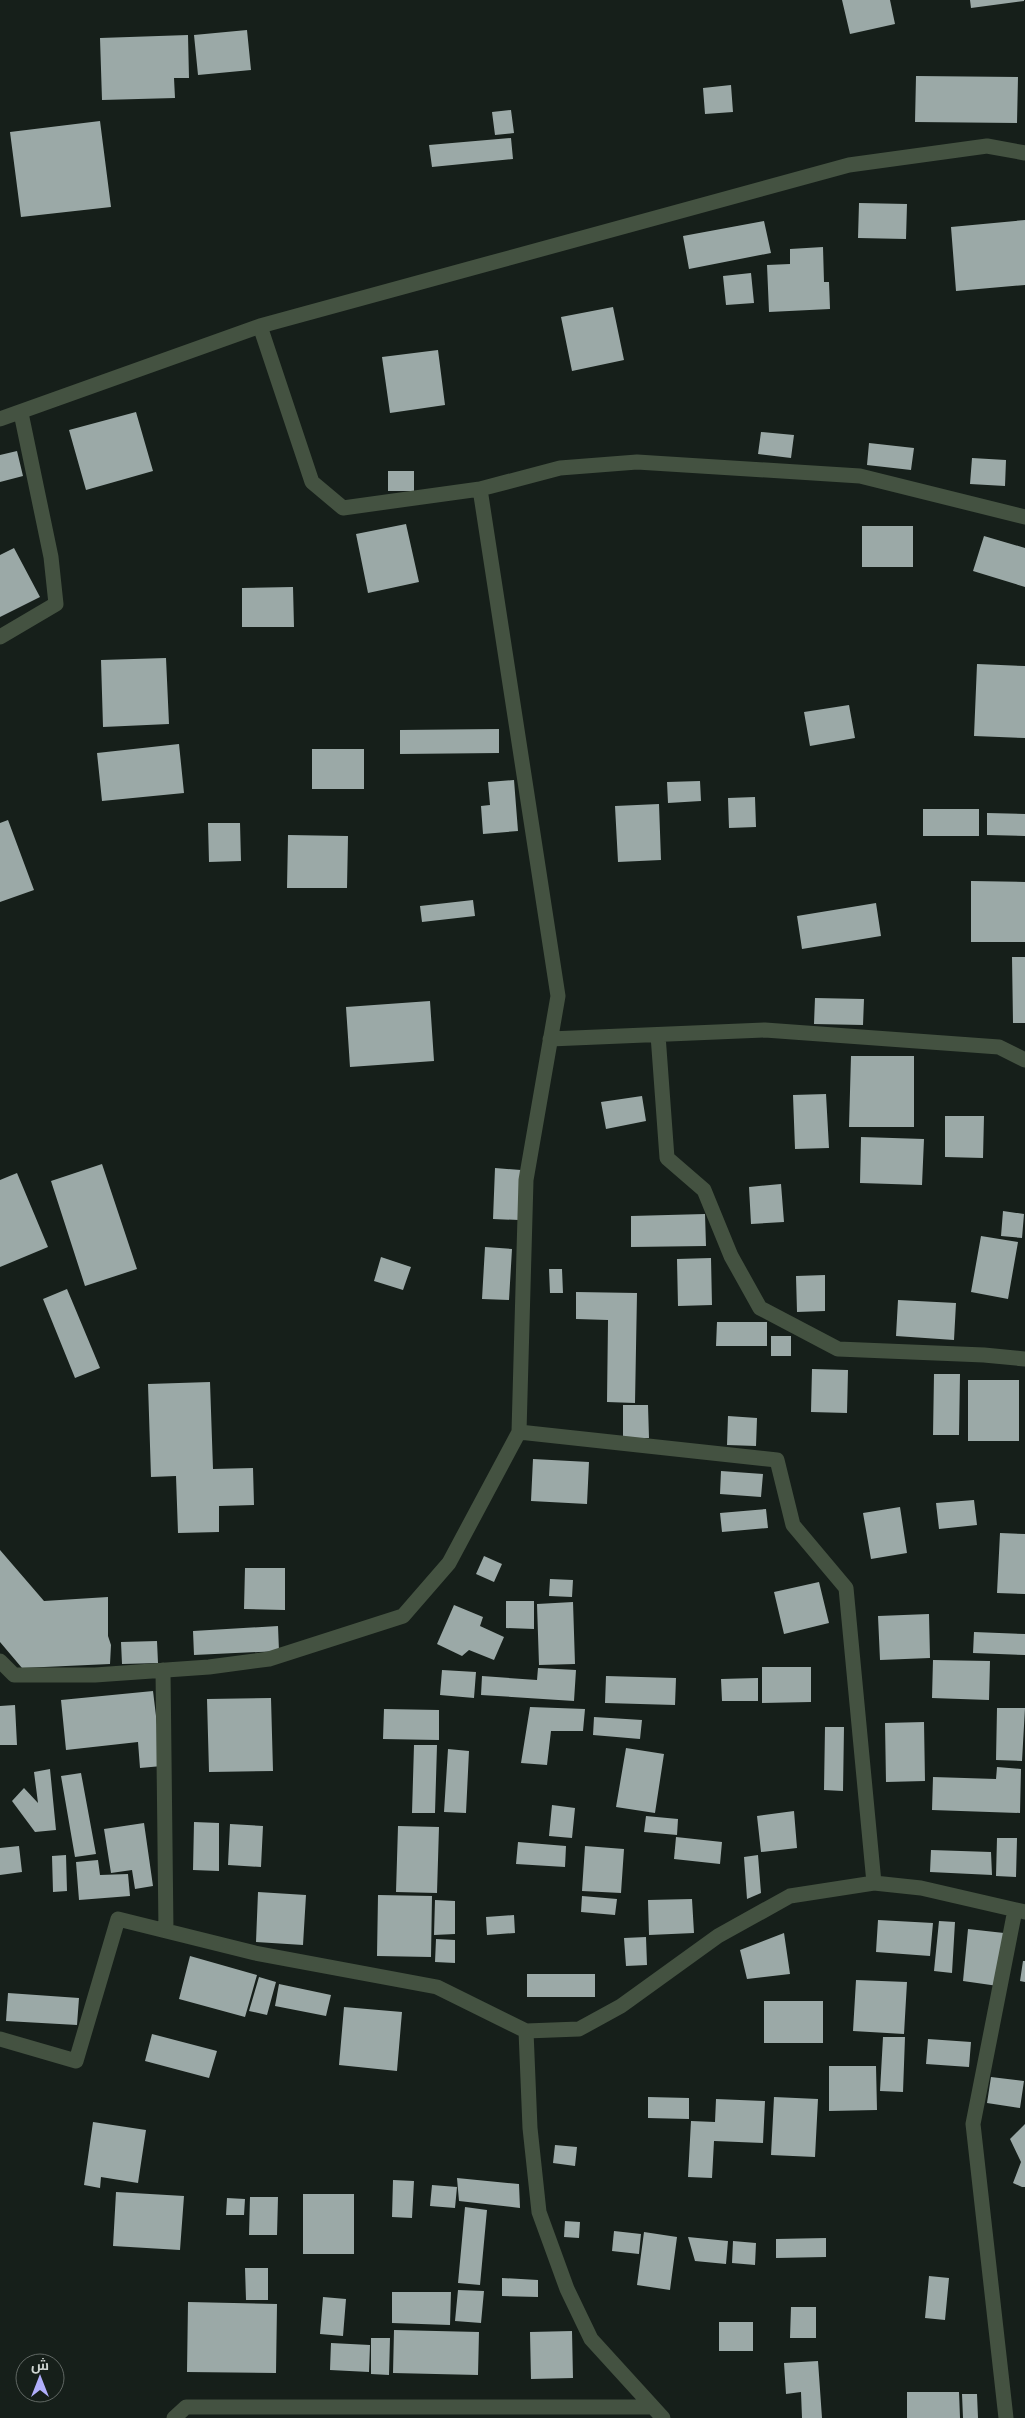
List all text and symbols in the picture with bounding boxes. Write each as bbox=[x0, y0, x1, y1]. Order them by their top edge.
north arrow bbox=[15, 2353, 65, 2403]
text: ش bbox=[31, 2356, 49, 2374]

